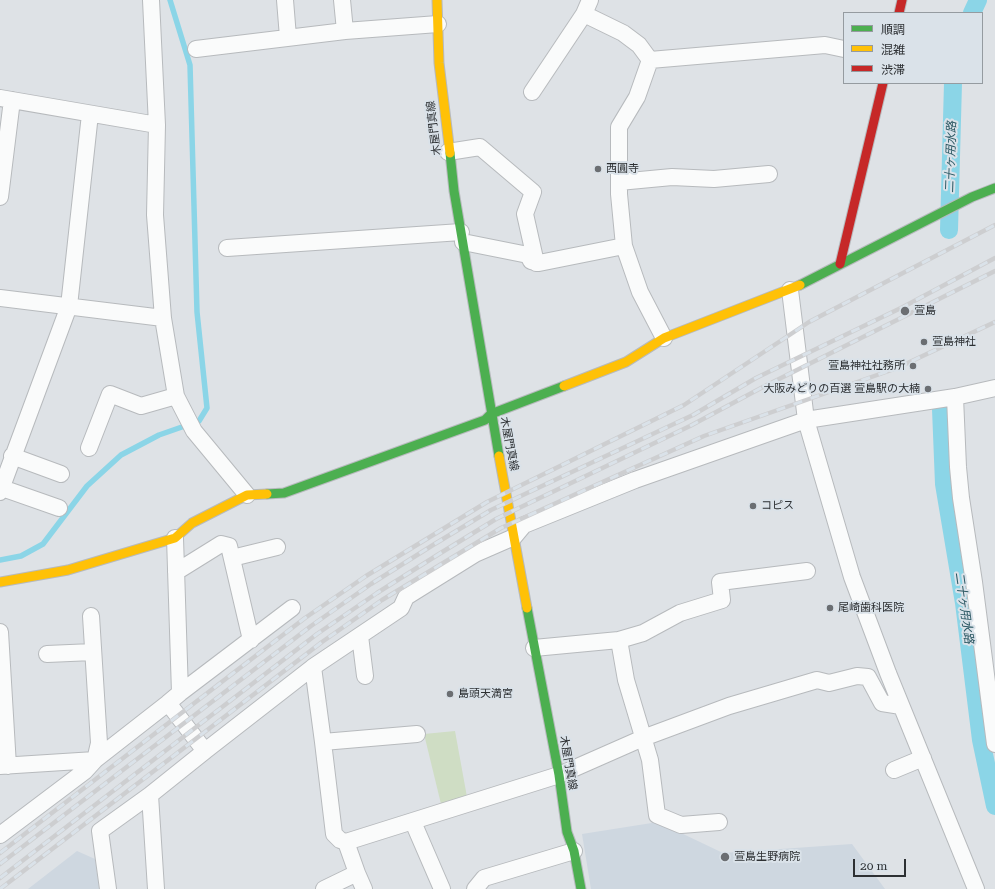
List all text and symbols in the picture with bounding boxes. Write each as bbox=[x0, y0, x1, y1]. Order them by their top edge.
legend bbox=[843, 12, 983, 84]
text: 順調 bbox=[881, 23, 905, 37]
text: 混雑 bbox=[881, 43, 905, 57]
text: 渋滞 bbox=[881, 63, 905, 77]
street label: 木屋門真線 bbox=[424, 100, 444, 156]
water label: 二十ヶ用水路 bbox=[943, 121, 959, 193]
place label: 西圓寺 bbox=[606, 162, 639, 176]
marker: 西圓寺 bbox=[593, 164, 603, 174]
place label: 萱島 bbox=[914, 304, 936, 318]
marker: 萱島 bbox=[899, 305, 911, 317]
place label: 萱島神社 bbox=[932, 335, 976, 349]
marker: 萱島神社 bbox=[919, 337, 929, 347]
place label: 萱島神社社務所 bbox=[828, 359, 905, 373]
marker: 萱島神社社務所 bbox=[908, 361, 918, 371]
place label: 大阪みどりの百選 萱島駅の大楠 bbox=[763, 382, 920, 396]
marker: 大阪みどりの百選 萱島駅の大楠 bbox=[923, 384, 933, 394]
street label: 木屋門真線 bbox=[497, 416, 521, 472]
place label: コピス bbox=[761, 499, 794, 513]
marker: コピス bbox=[748, 501, 758, 511]
water label: 二十ヶ用水路 bbox=[952, 571, 976, 645]
place label: 尾崎歯科医院 bbox=[838, 601, 904, 615]
marker: 尾崎歯科医院 bbox=[825, 603, 835, 613]
place label: 島頭天満宮 bbox=[458, 687, 513, 701]
marker: 島頭天満宮 bbox=[445, 689, 455, 699]
street label: 木屋門真線 bbox=[557, 735, 579, 791]
place label: 萱島生野病院 bbox=[734, 850, 800, 864]
marker: 萱島生野病院 bbox=[719, 851, 731, 863]
scale bar bbox=[855, 851, 908, 877]
text: 20 m bbox=[860, 859, 887, 873]

